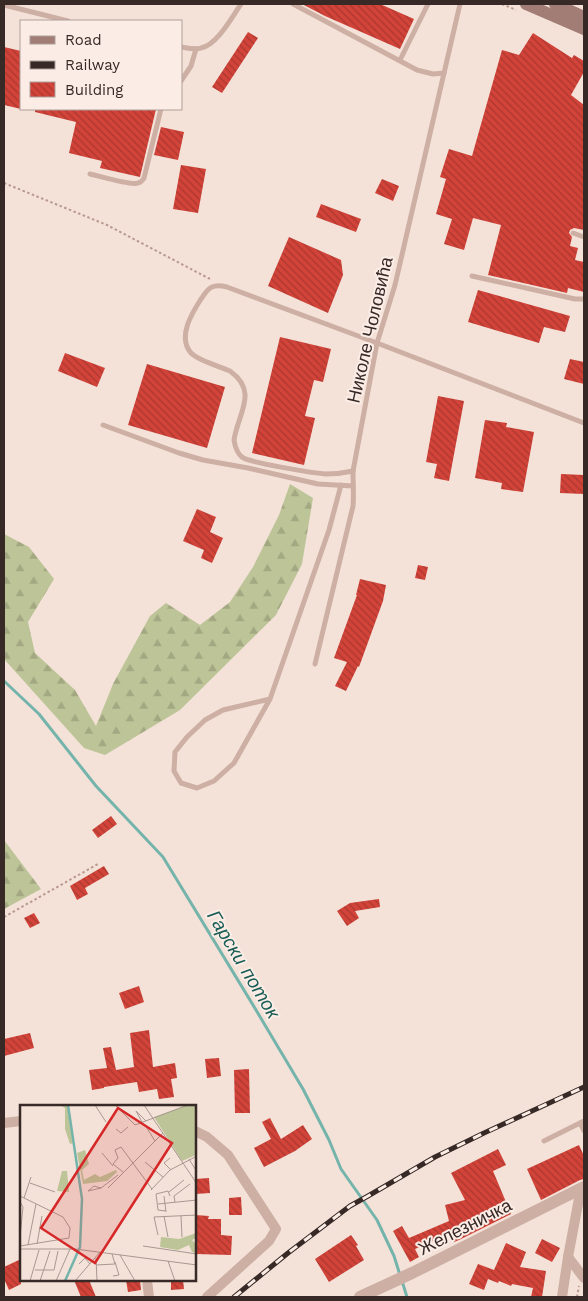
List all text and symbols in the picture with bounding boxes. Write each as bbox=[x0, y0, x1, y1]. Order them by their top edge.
legend bbox=[20, 20, 182, 110]
text: Road bbox=[65, 31, 102, 49]
text: Railway bbox=[65, 56, 120, 74]
text: Building bbox=[65, 81, 123, 99]
street label: Николе Чоловића bbox=[342, 254, 397, 405]
water label: Гарски поток bbox=[202, 906, 285, 1024]
inset map bbox=[20, 1105, 196, 1281]
street label: Железничка bbox=[415, 1194, 516, 1259]

